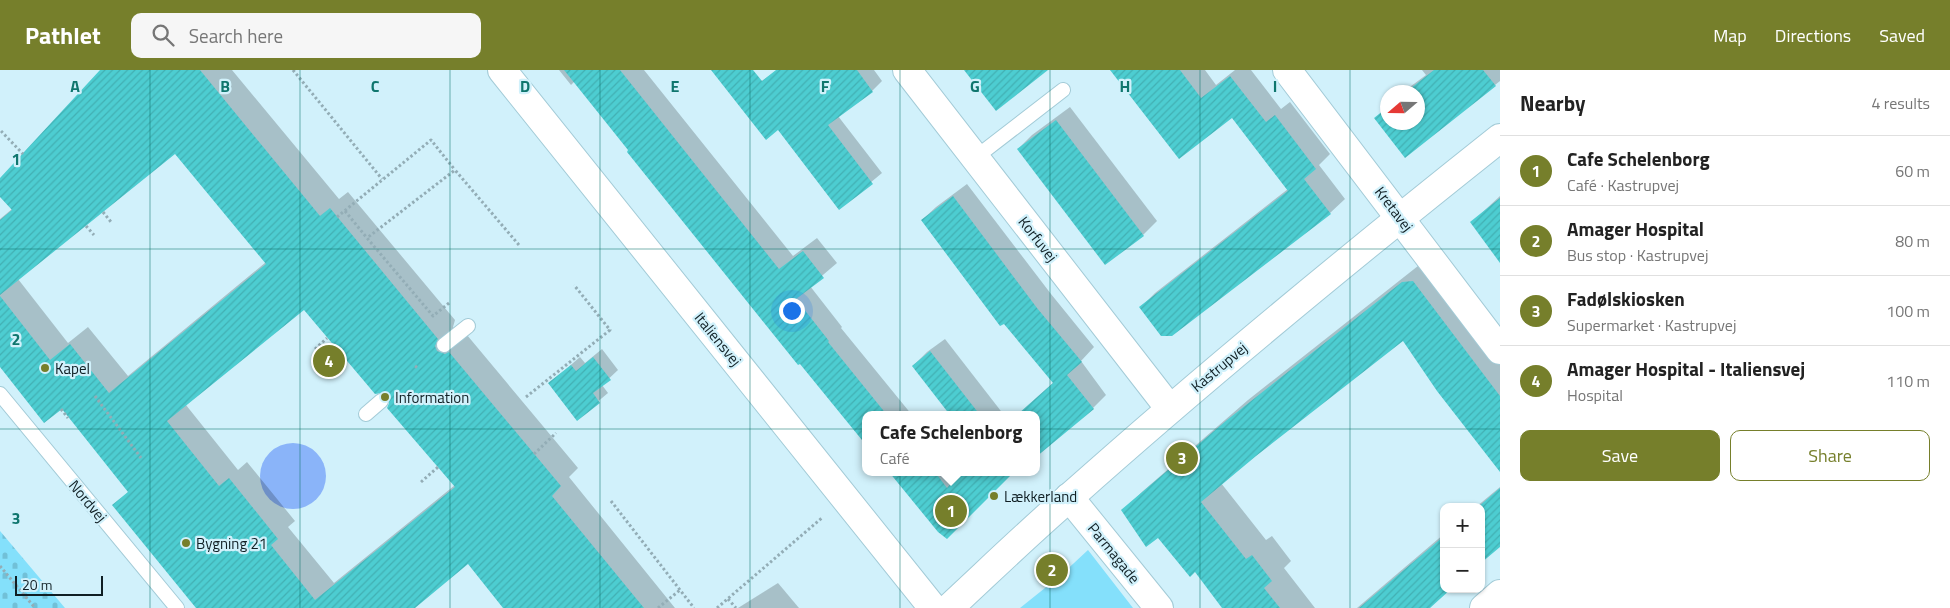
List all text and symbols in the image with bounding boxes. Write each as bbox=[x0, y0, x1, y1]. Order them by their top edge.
search box bbox=[131, 13, 481, 58]
text: Pathlet bbox=[25, 17, 101, 53]
icon: search bbox=[149, 21, 177, 49]
text: Search here bbox=[189, 21, 283, 50]
text: Map bbox=[1713, 22, 1747, 49]
text: Directions bbox=[1775, 22, 1851, 49]
text: Saved bbox=[1879, 22, 1925, 49]
text: A bbox=[70, 74, 80, 98]
text: B bbox=[220, 74, 230, 98]
text: C bbox=[371, 74, 380, 98]
text: D bbox=[520, 74, 530, 98]
text: E bbox=[671, 74, 680, 98]
text: F bbox=[821, 74, 830, 98]
text: G bbox=[970, 74, 980, 98]
text: H bbox=[1120, 74, 1130, 98]
text: I bbox=[1273, 74, 1277, 98]
north arrow bbox=[1380, 85, 1425, 130]
text: Nearby bbox=[1520, 87, 1585, 119]
text: 4 results bbox=[1871, 91, 1930, 115]
text: Cafe Schelenborg bbox=[1567, 144, 1710, 173]
text: 1 bbox=[12, 147, 20, 171]
text: 1 bbox=[1532, 159, 1540, 183]
text: 60 m bbox=[1895, 159, 1930, 183]
text: Café · Kastrupvej bbox=[1567, 173, 1679, 197]
street label: Kretavej bbox=[1369, 181, 1419, 237]
street label: Korfuvej bbox=[1013, 211, 1063, 267]
text: Amager Hospital bbox=[1567, 214, 1704, 243]
text: 2 bbox=[1532, 229, 1540, 253]
text: 80 m bbox=[1895, 229, 1930, 253]
text: Bus stop · Kastrupvej bbox=[1567, 243, 1708, 267]
text: Fadølskiosken bbox=[1567, 284, 1685, 313]
your location bbox=[779, 298, 805, 324]
text: 3 bbox=[1532, 299, 1540, 323]
text: 100 m bbox=[1886, 299, 1930, 323]
street label: Italiensvej bbox=[689, 307, 747, 371]
text: Supermarket · Kastrupvej bbox=[1567, 313, 1736, 337]
text: 2 bbox=[12, 327, 20, 351]
street label: Kastrupvej bbox=[1186, 337, 1252, 397]
pin: 4 bbox=[313, 342, 345, 380]
text: Amager Hospital - Italiensvej bbox=[1567, 354, 1805, 383]
place label: Kapel bbox=[55, 357, 90, 380]
marker: Kapel bbox=[39, 362, 51, 374]
text: 4 bbox=[1532, 369, 1540, 393]
text: 110 m bbox=[1886, 369, 1930, 393]
text: Hospital bbox=[1567, 383, 1623, 407]
place label: Information bbox=[395, 386, 469, 409]
marker: Information bbox=[379, 391, 391, 403]
popup bbox=[862, 411, 1040, 476]
text: Cafe Schelenborg bbox=[880, 417, 1022, 446]
button: Save bbox=[1520, 430, 1720, 481]
button: Share bbox=[1730, 430, 1930, 481]
pin: 3 bbox=[1166, 439, 1198, 477]
text: Café bbox=[880, 446, 910, 470]
street label: Nordvej bbox=[63, 475, 113, 527]
place label: Lækkerland bbox=[1004, 485, 1077, 508]
marker: Lækkerland bbox=[988, 490, 1000, 502]
pin: 1 bbox=[935, 492, 967, 530]
map controls bbox=[1440, 503, 1485, 593]
button: + bbox=[1440, 503, 1485, 548]
text: 3 bbox=[12, 506, 20, 530]
street label: Parmagade bbox=[1082, 518, 1146, 588]
place label: Bygning 21 bbox=[196, 532, 267, 555]
marker: Bygning 21 bbox=[180, 537, 192, 549]
button: − bbox=[1440, 548, 1485, 593]
pin: 2 bbox=[1036, 551, 1068, 589]
scale bar bbox=[15, 573, 102, 596]
text: 20 m bbox=[22, 574, 52, 595]

